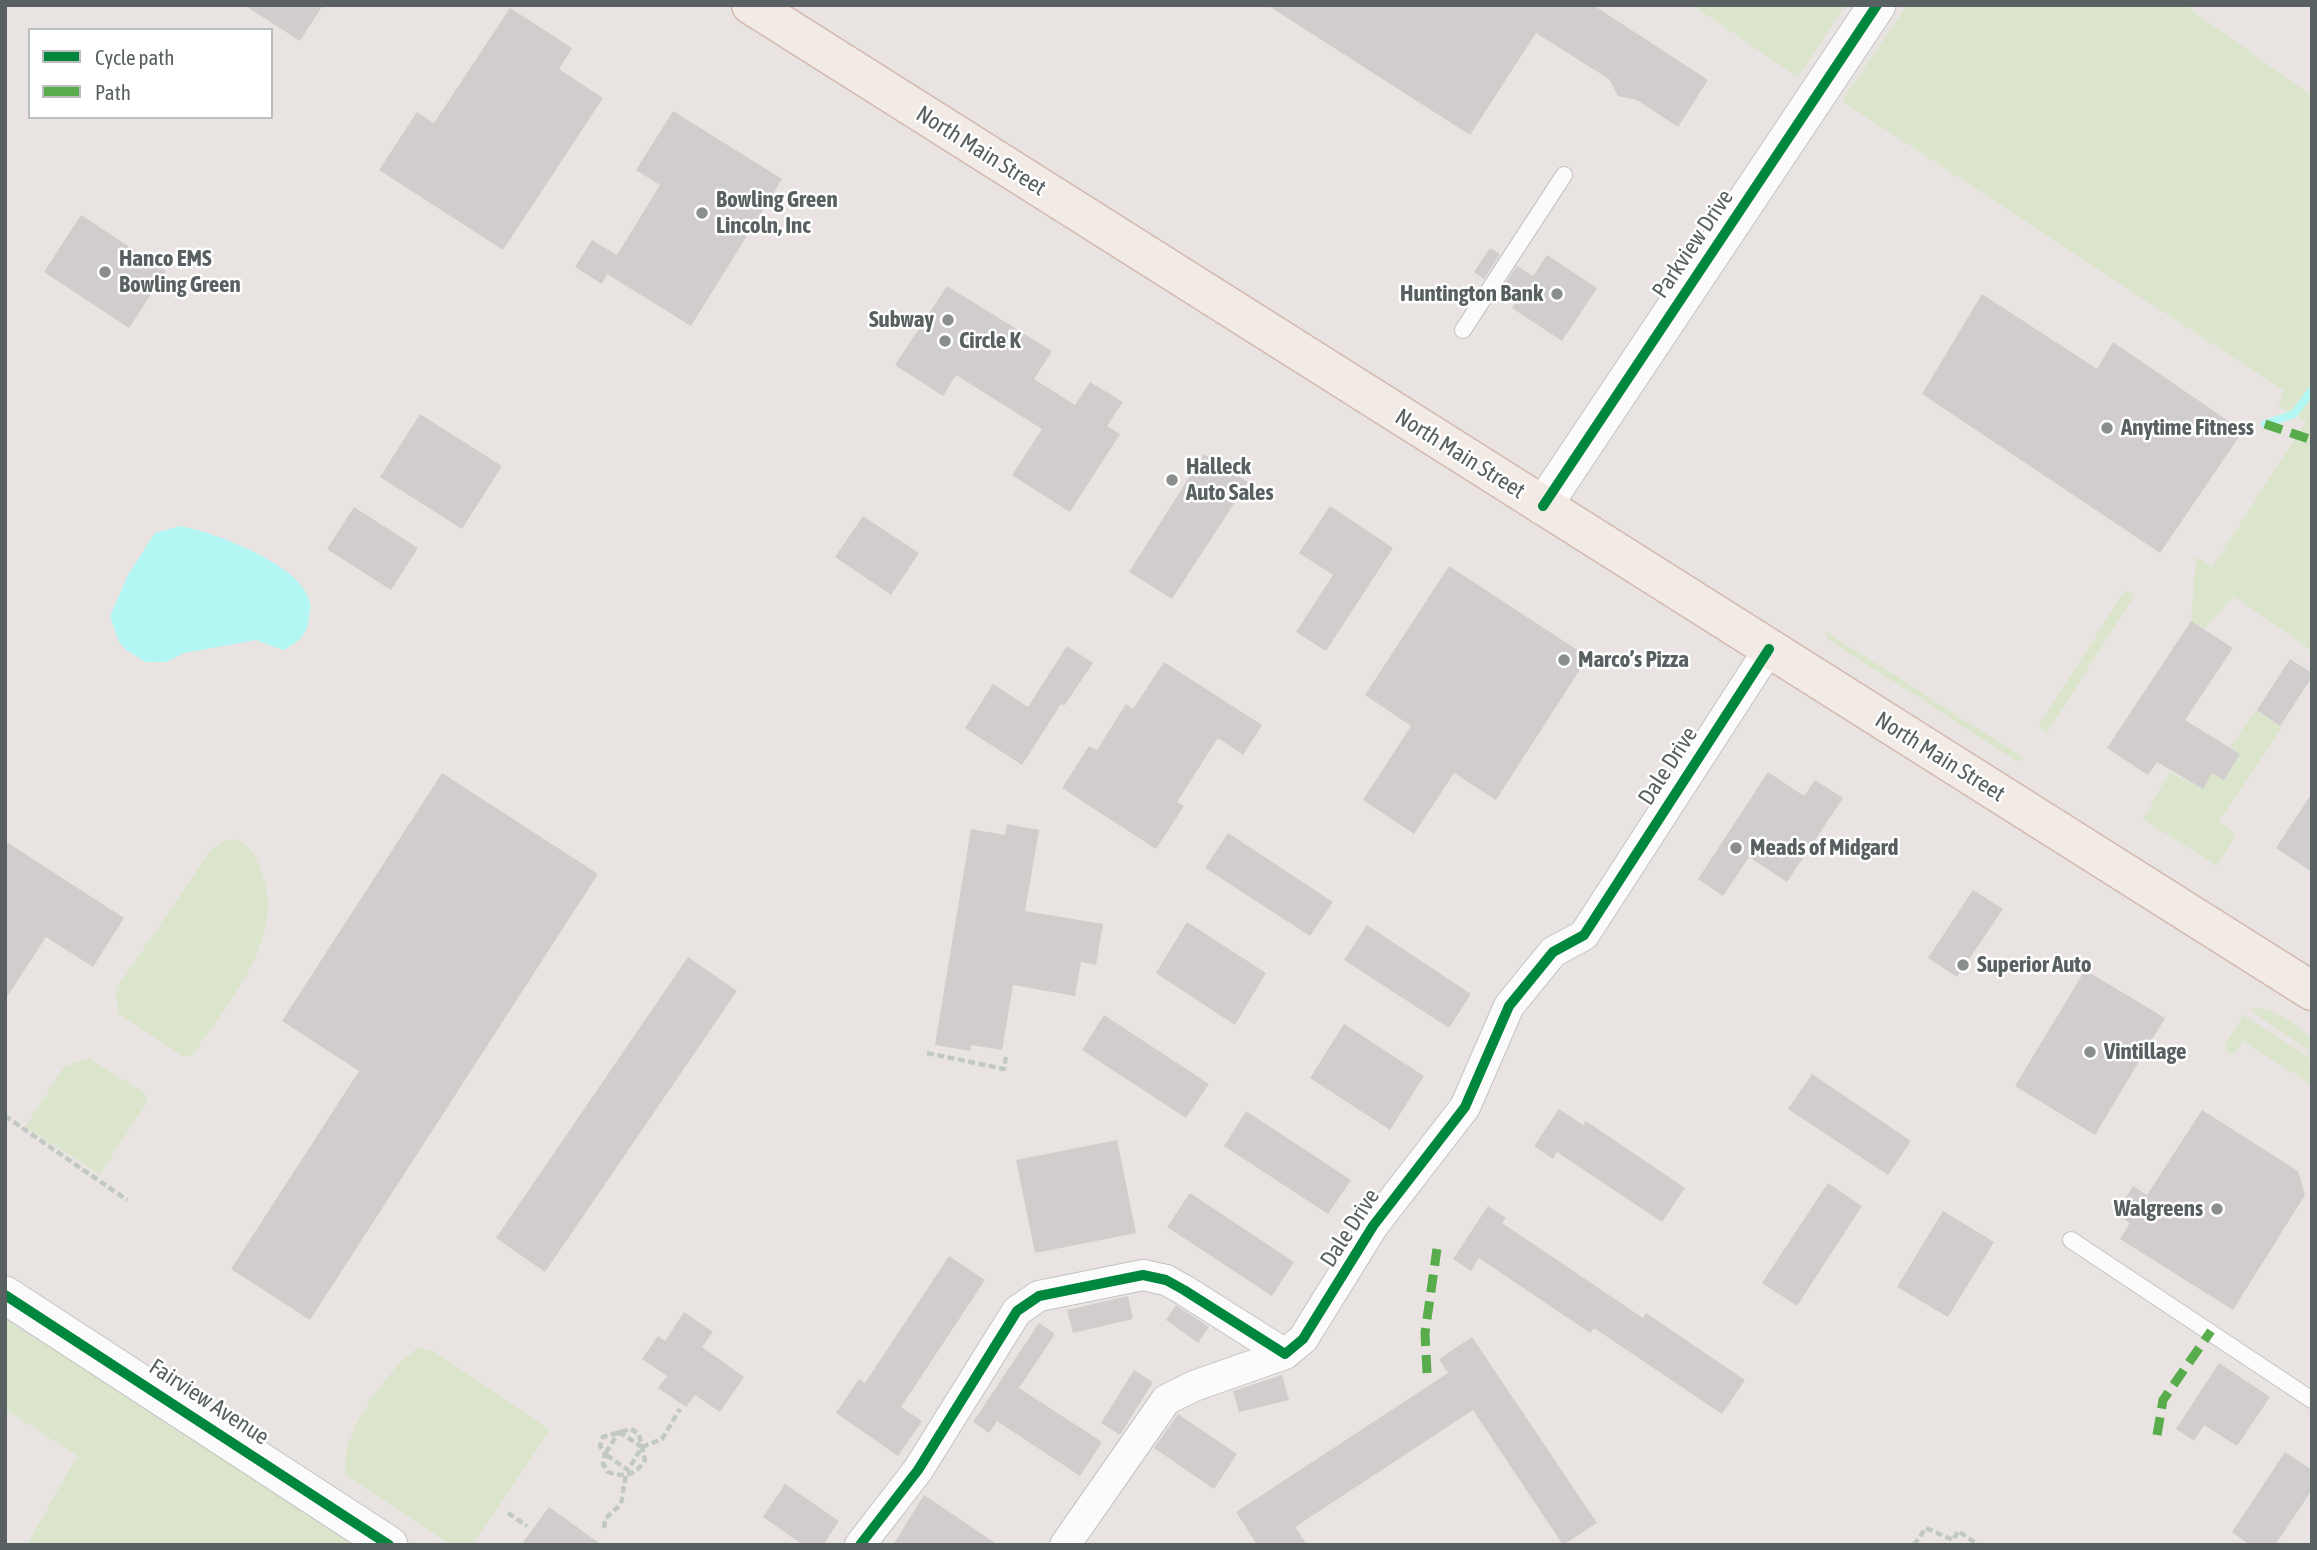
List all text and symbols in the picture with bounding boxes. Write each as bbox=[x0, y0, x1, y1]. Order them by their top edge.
legend bbox=[28, 28, 273, 119]
text: Cycle path bbox=[95, 45, 174, 69]
text: Path bbox=[95, 80, 131, 104]
street label: North Main Street bbox=[911, 100, 1051, 202]
street label: Parkview Drive bbox=[1647, 185, 1739, 303]
place label: Bowling Green Lincoln, Inc bbox=[716, 186, 838, 240]
marker: Bowling Green Lincoln, Inc bbox=[694, 205, 710, 221]
place label: Hanco EMS Bowling Green bbox=[119, 245, 241, 299]
marker: Hanco EMS Bowling Green bbox=[97, 264, 113, 280]
place label: Huntington Bank bbox=[1400, 280, 1543, 308]
marker: Huntington Bank bbox=[1549, 286, 1565, 302]
place label: Subway bbox=[869, 306, 934, 334]
marker: Subway bbox=[940, 312, 956, 328]
place label: Circle K bbox=[959, 327, 1021, 355]
marker: Circle K bbox=[937, 333, 953, 349]
street label: North Main Street bbox=[1390, 403, 1530, 505]
place label: Anytime Fitness bbox=[2121, 414, 2254, 442]
marker: Anytime Fitness bbox=[2099, 420, 2115, 436]
place label: Halleck Auto Sales bbox=[1186, 453, 1274, 507]
marker: Halleck Auto Sales bbox=[1164, 472, 1180, 488]
place label: Marco’s Pizza bbox=[1578, 646, 1689, 674]
marker: Marco’s Pizza bbox=[1556, 652, 1572, 668]
street label: North Main Street bbox=[1870, 706, 2010, 808]
street label: Dale Drive bbox=[1633, 722, 1703, 810]
place label: Meads of Midgard bbox=[1750, 834, 1898, 862]
marker: Meads of Midgard bbox=[1728, 840, 1744, 856]
place label: Superior Auto bbox=[1977, 951, 2092, 979]
marker: Superior Auto bbox=[1955, 957, 1971, 973]
place label: Vintillage bbox=[2104, 1038, 2186, 1066]
marker: Vintillage bbox=[2082, 1044, 2098, 1060]
street label: Dale Drive bbox=[1315, 1184, 1385, 1272]
place label: Walgreens bbox=[2114, 1195, 2203, 1223]
marker: Walgreens bbox=[2209, 1201, 2225, 1217]
street label: Fairview Avenue bbox=[144, 1353, 274, 1451]

